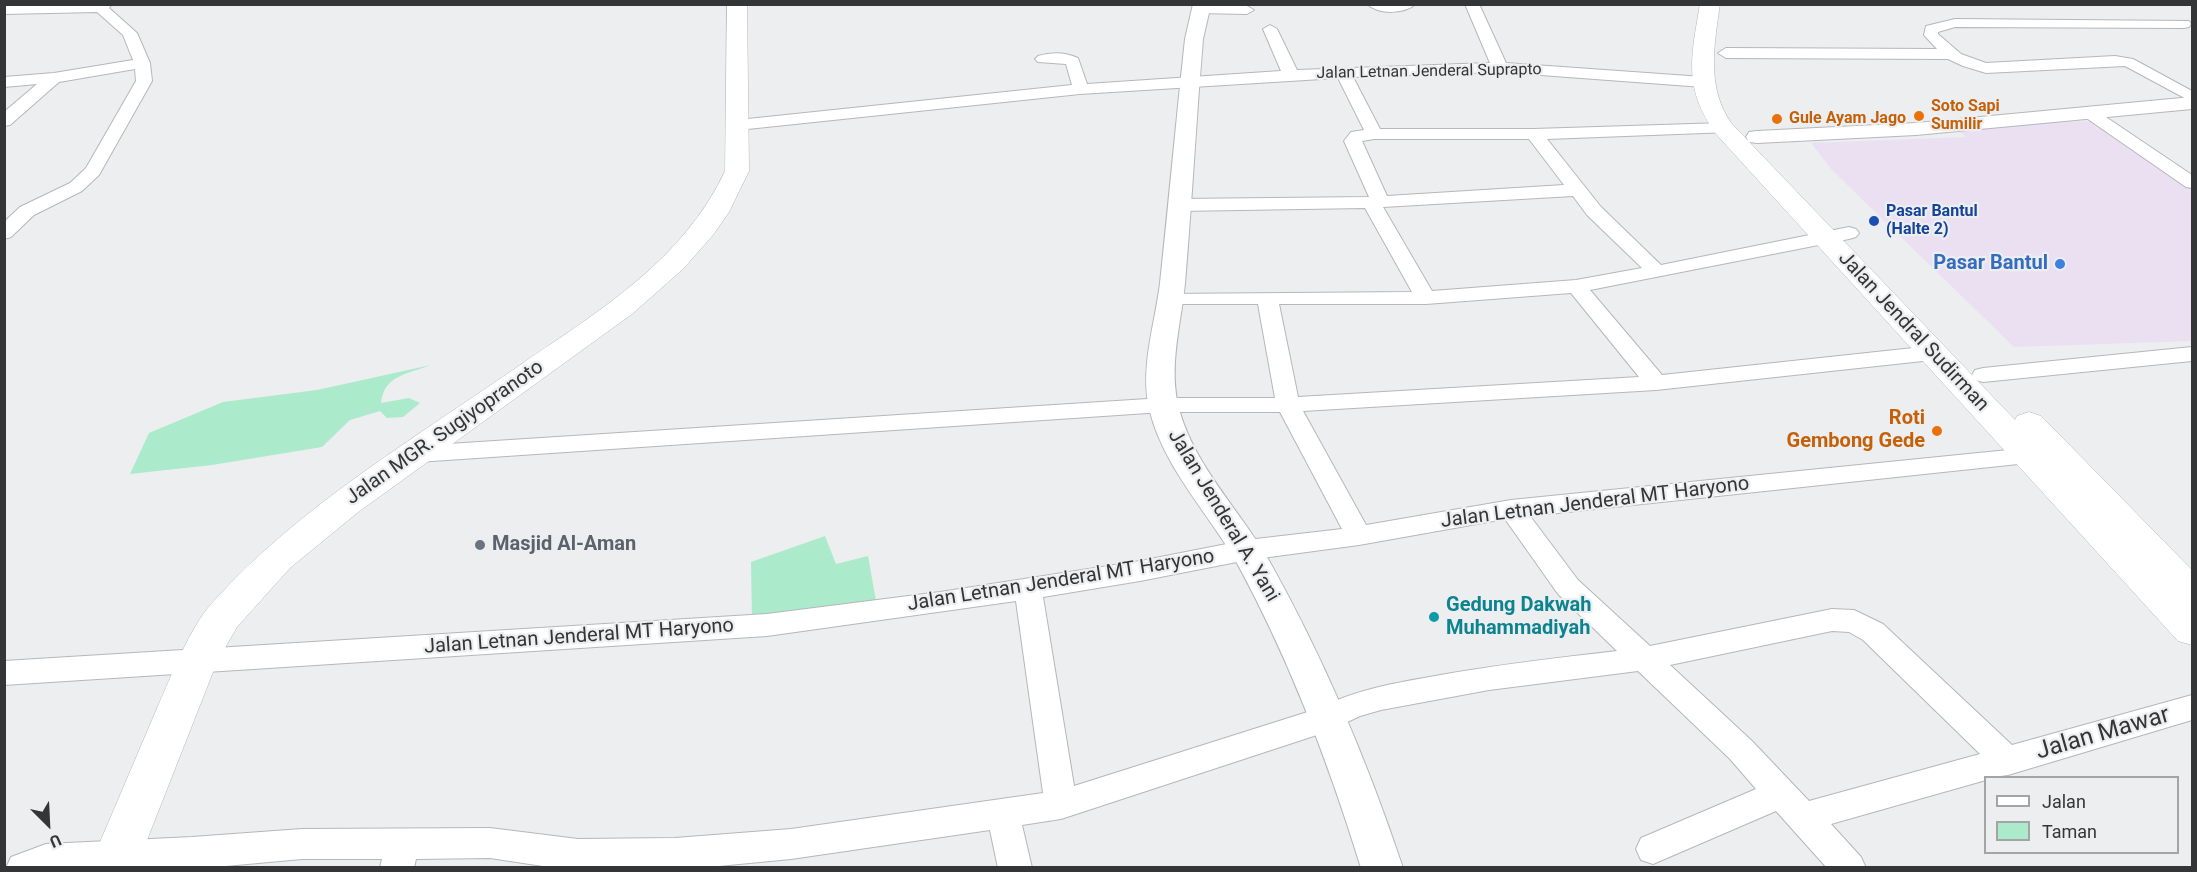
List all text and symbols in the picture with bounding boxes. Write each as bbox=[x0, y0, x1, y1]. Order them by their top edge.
street label: Jalan Letnan Jenderal Suprapto bbox=[1316, 60, 1542, 84]
place label: Soto Sapi Sumilir bbox=[1931, 97, 2000, 135]
place label: Gule Ayam Jago bbox=[1789, 109, 1906, 129]
marker: Soto Sapi Sumilir bbox=[1912, 109, 1926, 123]
marker: Gule Ayam Jago bbox=[1770, 112, 1784, 126]
place label: Pasar Bantul (Halte 2) bbox=[1886, 202, 1978, 240]
marker: Pasar Bantul (Halte 2) bbox=[1867, 214, 1881, 228]
street label: Jalan Jendral Sudirman bbox=[1833, 247, 1993, 417]
place label: Pasar Bantul bbox=[1933, 252, 2048, 276]
marker: Pasar Bantul bbox=[2053, 257, 2067, 271]
street label: Jalan MGR. Sugiyopranoto bbox=[342, 356, 548, 510]
place label: Roti Gembong Gede bbox=[1787, 407, 1925, 454]
marker: Roti Gembong Gede bbox=[1930, 424, 1944, 438]
street label: Jalan Jenderal A. Yani bbox=[1162, 426, 1284, 606]
street label: Jalan Letnan Jenderal MT Haryono bbox=[1439, 472, 1751, 534]
place label: Masjid Al-Aman bbox=[492, 533, 636, 557]
marker: Masjid Al-Aman bbox=[473, 538, 487, 552]
street label: Jalan Letnan Jenderal MT Haryono bbox=[906, 545, 1216, 617]
place label: Gedung Dakwah Muhammadiyah bbox=[1446, 594, 1591, 641]
marker: Gedung Dakwah Muhammadiyah bbox=[1427, 610, 1441, 624]
street label: Jalan Letnan Jenderal MT Haryono bbox=[423, 614, 735, 660]
street label: Jalan Mawar bbox=[2033, 701, 2173, 767]
legend bbox=[1984, 776, 2179, 854]
text: Jalan bbox=[2042, 791, 2086, 812]
north arrow bbox=[18, 794, 78, 854]
text: Taman bbox=[2042, 821, 2097, 842]
text: U bbox=[47, 830, 64, 852]

